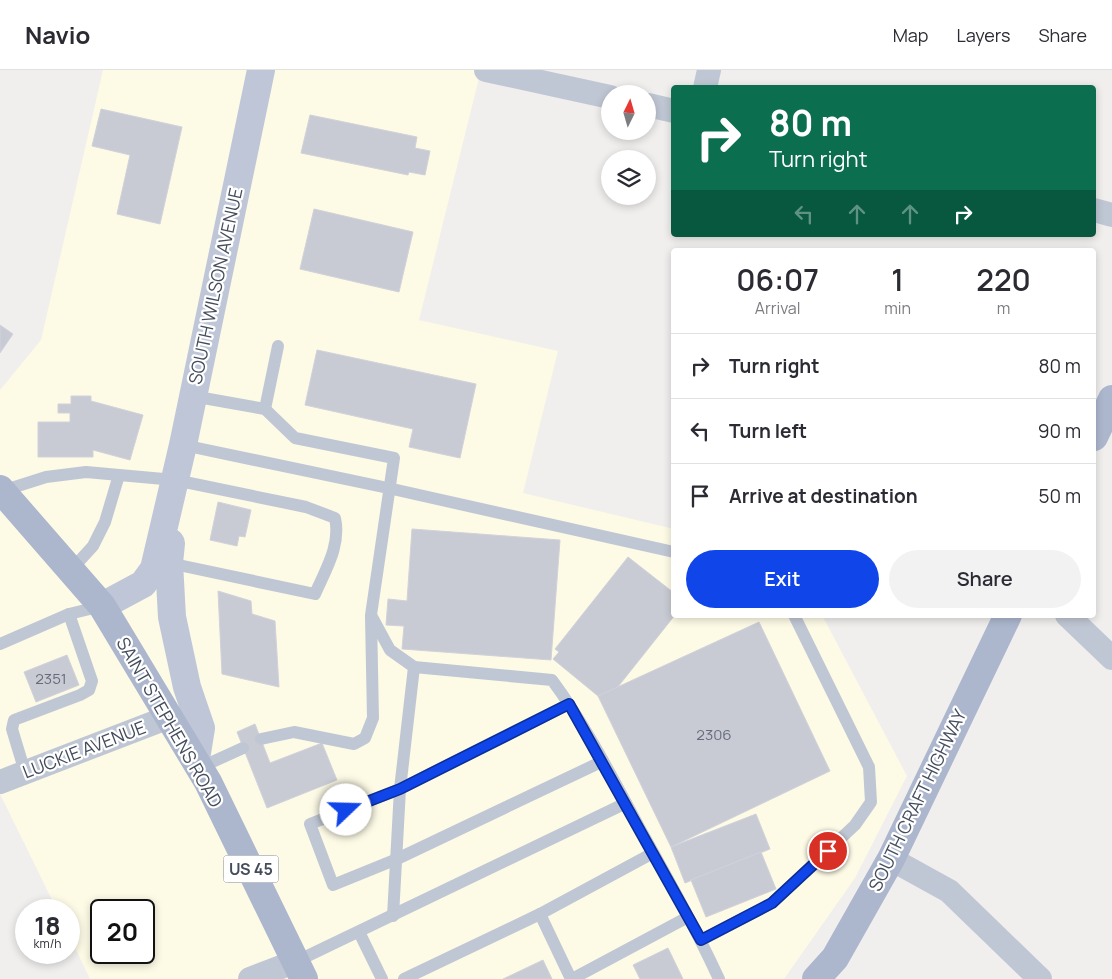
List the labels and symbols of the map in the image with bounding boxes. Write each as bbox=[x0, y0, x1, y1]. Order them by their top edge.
north arrow bbox=[601, 85, 656, 140]
street label: SOUTH WILSON AVENUE bbox=[182, 186, 248, 386]
street label: SAINT STEPHENS ROAD bbox=[111, 632, 229, 812]
house number: 2351 bbox=[35, 668, 67, 689]
street label: SOUTH CRAFT HIGHWAY bbox=[863, 704, 972, 895]
street label: LUCKIE AVENUE bbox=[19, 715, 149, 783]
house number: 2306 bbox=[696, 724, 732, 745]
position arrow bbox=[319, 783, 371, 835]
pin bbox=[807, 830, 849, 872]
road number: US 45 bbox=[224, 856, 278, 882]
speed limit sign: 20 bbox=[90, 899, 155, 964]

